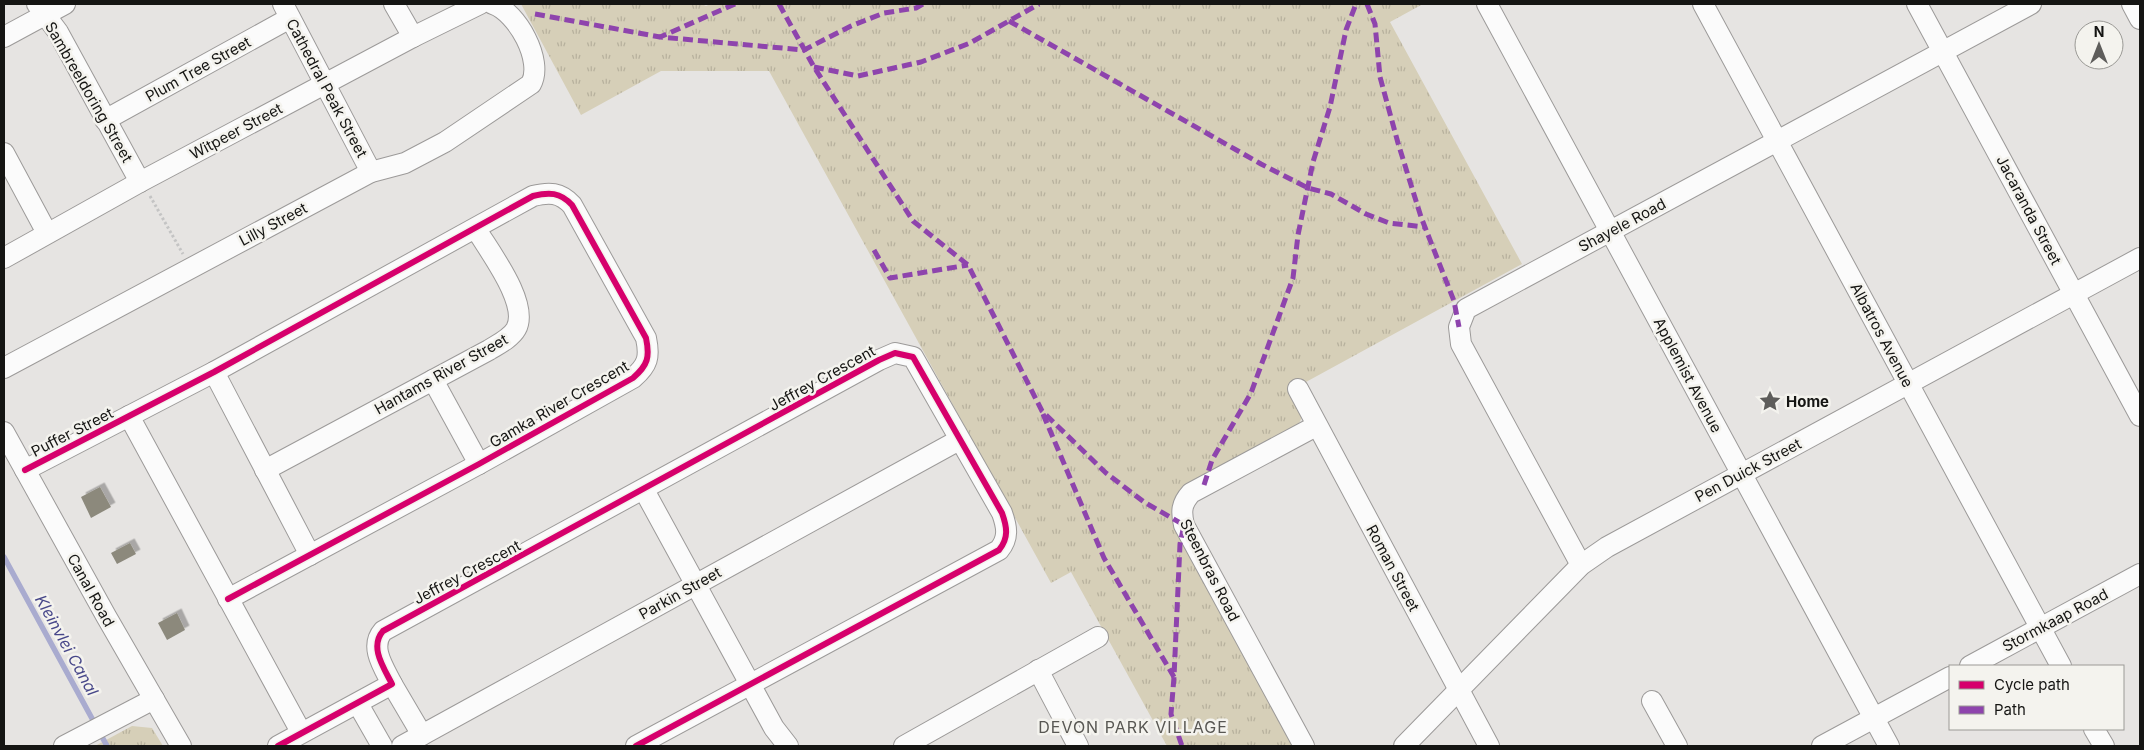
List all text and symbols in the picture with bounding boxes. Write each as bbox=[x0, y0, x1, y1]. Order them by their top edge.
street label: Cathedral Peak Street bbox=[282, 15, 372, 161]
street label: Sambreeldoring Street bbox=[41, 18, 137, 166]
north arrow bbox=[2074, 20, 2124, 70]
text: N bbox=[2094, 23, 2104, 40]
street label: Plum Tree Street bbox=[142, 32, 254, 106]
street label: Witpeer Street bbox=[186, 99, 286, 163]
street label: Jacaranda Street bbox=[1992, 152, 2066, 268]
street label: Shayele Road bbox=[1575, 194, 1669, 256]
street label: Lilly Street bbox=[236, 198, 310, 250]
street label: Albatros Avenue bbox=[1846, 279, 1918, 391]
street label: Applemist Avenue bbox=[1650, 314, 1726, 436]
street label: Hantams River Street bbox=[371, 329, 511, 419]
street label: Jeffrey Crescent bbox=[766, 341, 878, 415]
street label: Gamka River Crescent bbox=[486, 356, 632, 452]
place icon: Home bbox=[1757, 388, 1783, 414]
place label: Home bbox=[1786, 392, 1829, 411]
street label: Puffer Street bbox=[28, 403, 116, 461]
street label: Pen Duick Street bbox=[1691, 434, 1805, 506]
street label: Steenbras Road bbox=[1176, 516, 1244, 624]
street label: Roman Street bbox=[1362, 521, 1424, 615]
street label: Jeffrey Crescent bbox=[410, 536, 524, 608]
street label: Canal Road bbox=[63, 550, 119, 630]
street label: Parkin Street bbox=[636, 563, 725, 623]
street label: Stormkaap Road bbox=[1999, 584, 2111, 656]
water label: Kleinvlei Canal bbox=[31, 591, 103, 699]
legend bbox=[1949, 665, 2124, 730]
text: Cycle path bbox=[1994, 675, 2070, 694]
text: Path bbox=[1994, 700, 2026, 719]
district label: DEVON PARK VILLAGE bbox=[1038, 717, 1228, 737]

